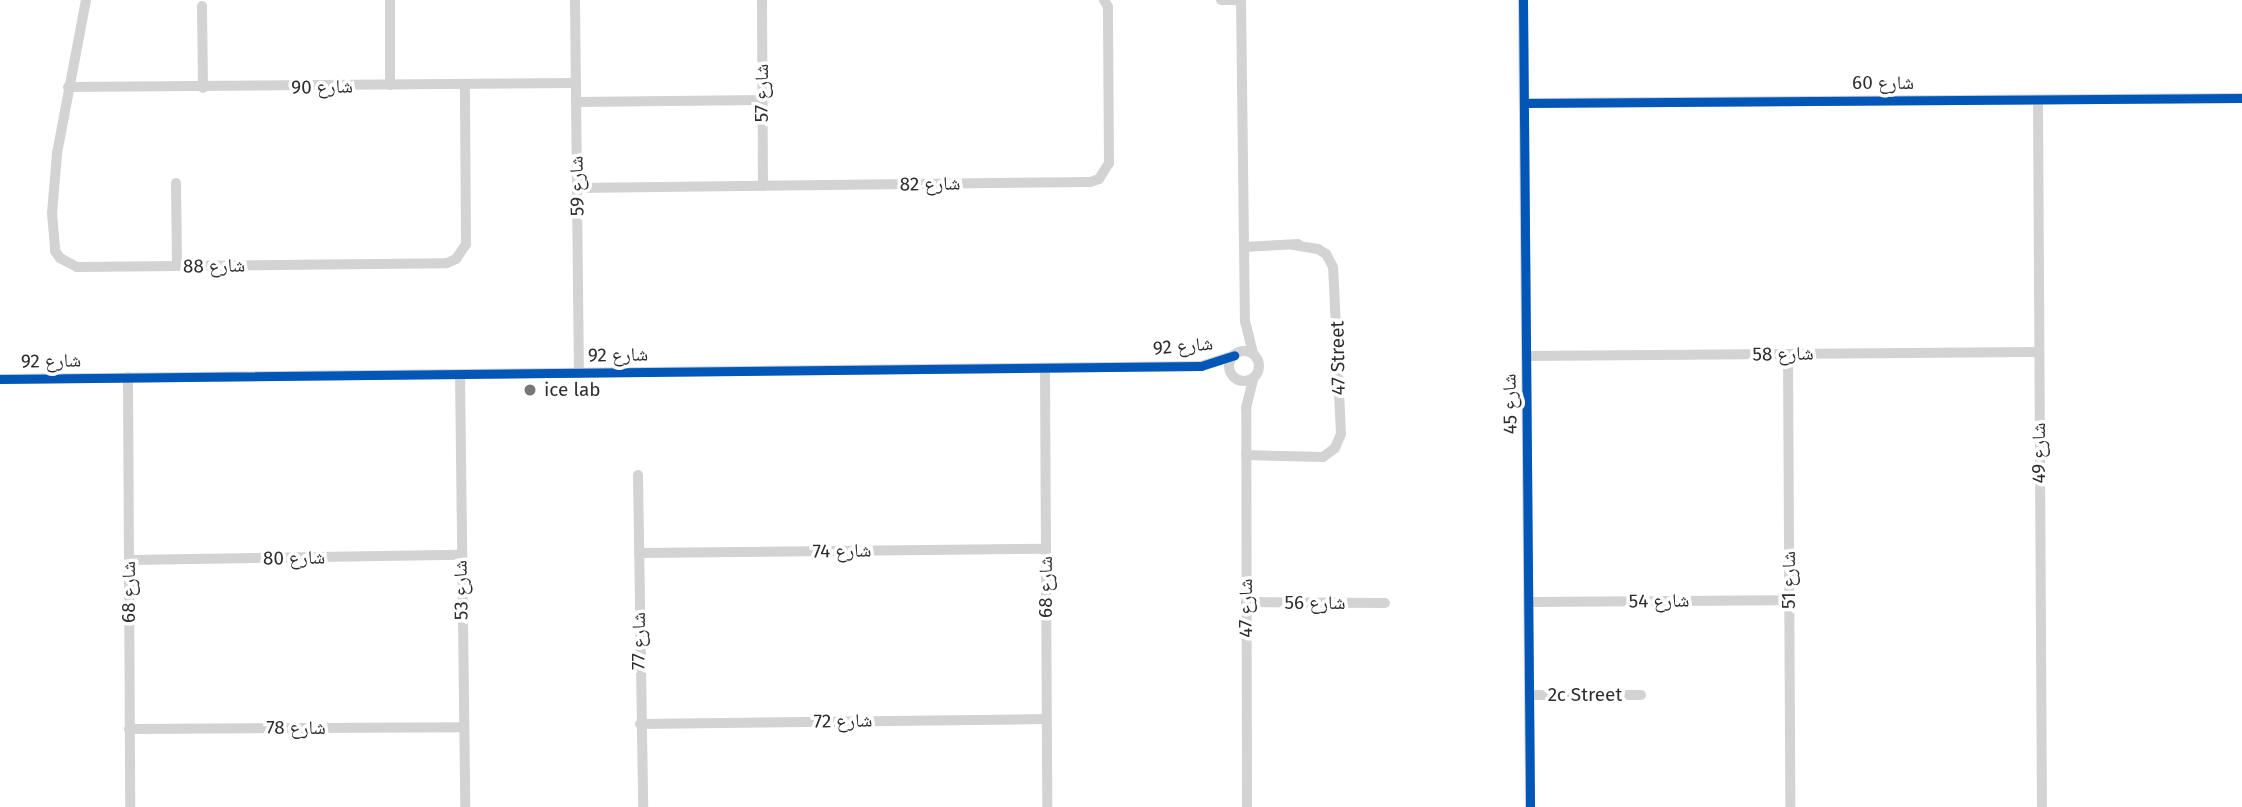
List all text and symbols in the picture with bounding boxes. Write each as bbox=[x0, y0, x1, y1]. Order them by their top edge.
street label: شارع 57 bbox=[751, 64, 773, 122]
street label: شارع 60 bbox=[1852, 72, 1914, 94]
street label: شارع 90 bbox=[291, 75, 353, 99]
street label: شارع 59 bbox=[565, 156, 589, 216]
street label: شارع 82 bbox=[899, 172, 961, 196]
street label: شارع 88 bbox=[183, 254, 245, 278]
street label: 47 Street bbox=[1326, 320, 1350, 396]
street label: شارع 92 bbox=[1152, 332, 1214, 360]
street label: شارع 58 bbox=[1752, 342, 1814, 366]
street label: شارع 92 bbox=[588, 343, 648, 367]
street label: شارع 92 bbox=[21, 349, 81, 373]
street label: شارع 45 bbox=[1498, 374, 1522, 434]
place label: ice lab bbox=[544, 379, 601, 401]
marker: ice lab bbox=[522, 382, 538, 398]
street label: شارع 49 bbox=[2028, 423, 2050, 483]
street label: شارع 74 bbox=[812, 539, 872, 563]
street label: شارع 80 bbox=[263, 546, 325, 570]
street label: شارع 51 bbox=[1778, 551, 1800, 609]
street label: شارع 68 bbox=[1035, 556, 1057, 618]
street label: شارع 53 bbox=[449, 560, 473, 620]
street label: شارع 68 bbox=[118, 561, 140, 623]
street label: شارع 47 bbox=[1235, 578, 1257, 638]
street label: شارع 54 bbox=[1628, 589, 1690, 613]
street label: شارع 56 bbox=[1285, 592, 1345, 614]
street label: شارع 77 bbox=[628, 612, 650, 670]
street label: 2c Street bbox=[1548, 684, 1622, 706]
street label: شارع 72 bbox=[813, 709, 873, 733]
street label: شارع 78 bbox=[266, 717, 326, 739]

